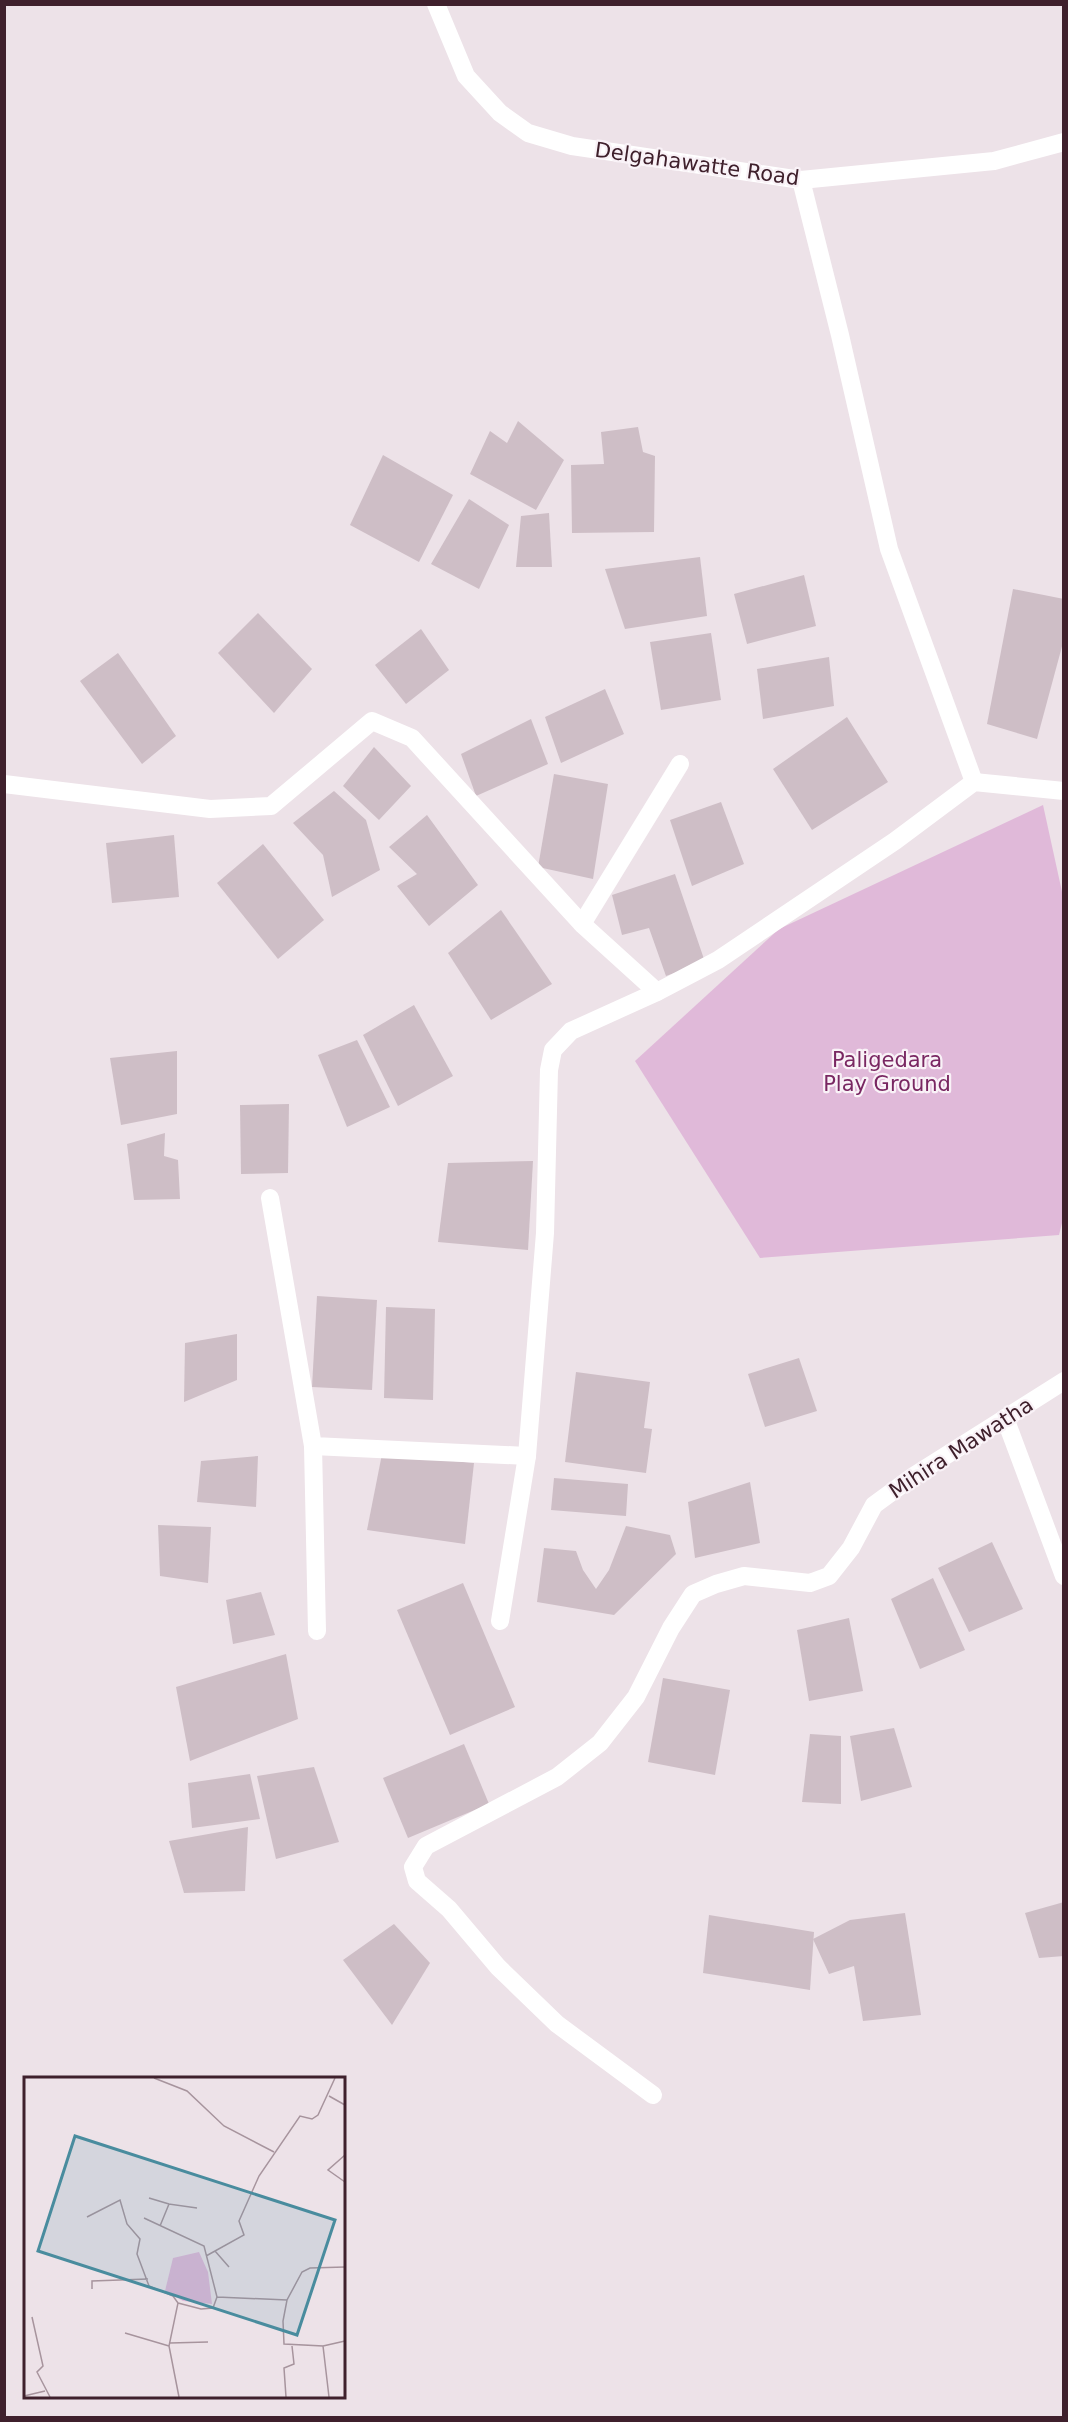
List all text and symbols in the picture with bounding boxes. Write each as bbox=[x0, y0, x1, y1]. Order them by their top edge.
street label: Delgahawatte Road bbox=[593, 138, 801, 190]
park label: Paligedara Play Ground bbox=[823, 1048, 951, 1096]
street label: Mihira Mawatha bbox=[885, 1393, 1037, 1503]
inset map bbox=[24, 2077, 345, 2398]

